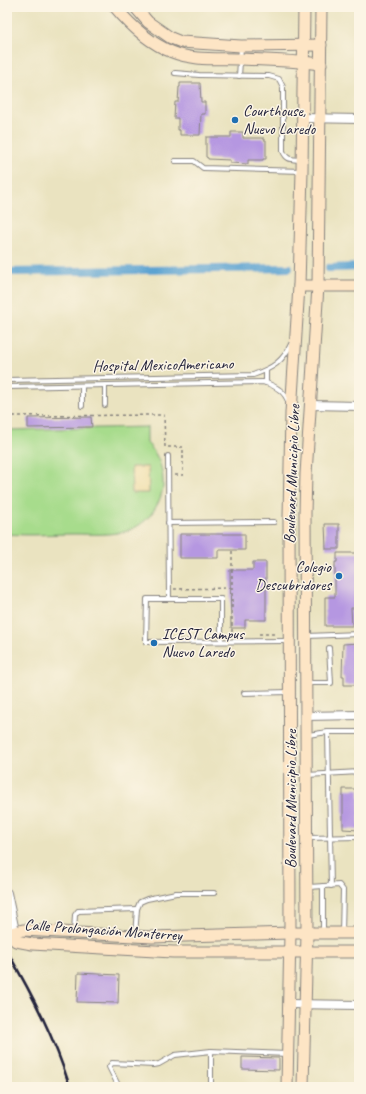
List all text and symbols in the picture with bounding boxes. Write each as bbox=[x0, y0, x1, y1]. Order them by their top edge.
place label: Courthouse, Nuevo Laredo bbox=[243, 101, 317, 139]
marker: Courthouse, Nuevo Laredo bbox=[230, 115, 240, 125]
street label: Hospital MexicoAmericano bbox=[92, 354, 235, 376]
street label: Boulevard Municipio Libre bbox=[280, 402, 304, 544]
place label: Colegio Descubridores bbox=[255, 557, 333, 595]
marker: Colegio Descubridores bbox=[334, 571, 344, 581]
place label: ICEST Campus Nuevo Laredo bbox=[162, 624, 245, 662]
marker: ICEST Campus Nuevo Laredo bbox=[149, 638, 159, 648]
street label: Boulevard Municipio Libre bbox=[281, 728, 301, 869]
street label: Calle Prolongación Monterrey bbox=[24, 915, 184, 946]

